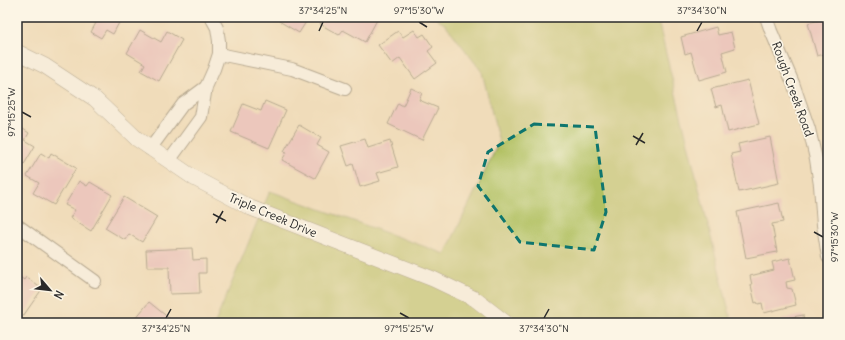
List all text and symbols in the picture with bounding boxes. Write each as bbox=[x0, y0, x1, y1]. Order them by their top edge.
text: 37°34'25"N bbox=[299, 4, 347, 17]
text: 97°15'30"W bbox=[394, 4, 444, 17]
text: 37°34'30"N bbox=[677, 4, 727, 17]
street label: Rough Creek Road bbox=[769, 39, 817, 139]
text: 97°15'25"W bbox=[5, 87, 18, 137]
street label: Triple Creek Drive bbox=[227, 190, 319, 240]
text: 97°15'30"W bbox=[828, 212, 841, 262]
north arrow bbox=[30, 270, 70, 310]
text: N bbox=[51, 288, 67, 301]
text: 37°34'25"N bbox=[142, 322, 190, 335]
text: 97°15'25"W bbox=[384, 322, 434, 335]
text: 37°34'30"N bbox=[519, 322, 569, 335]

